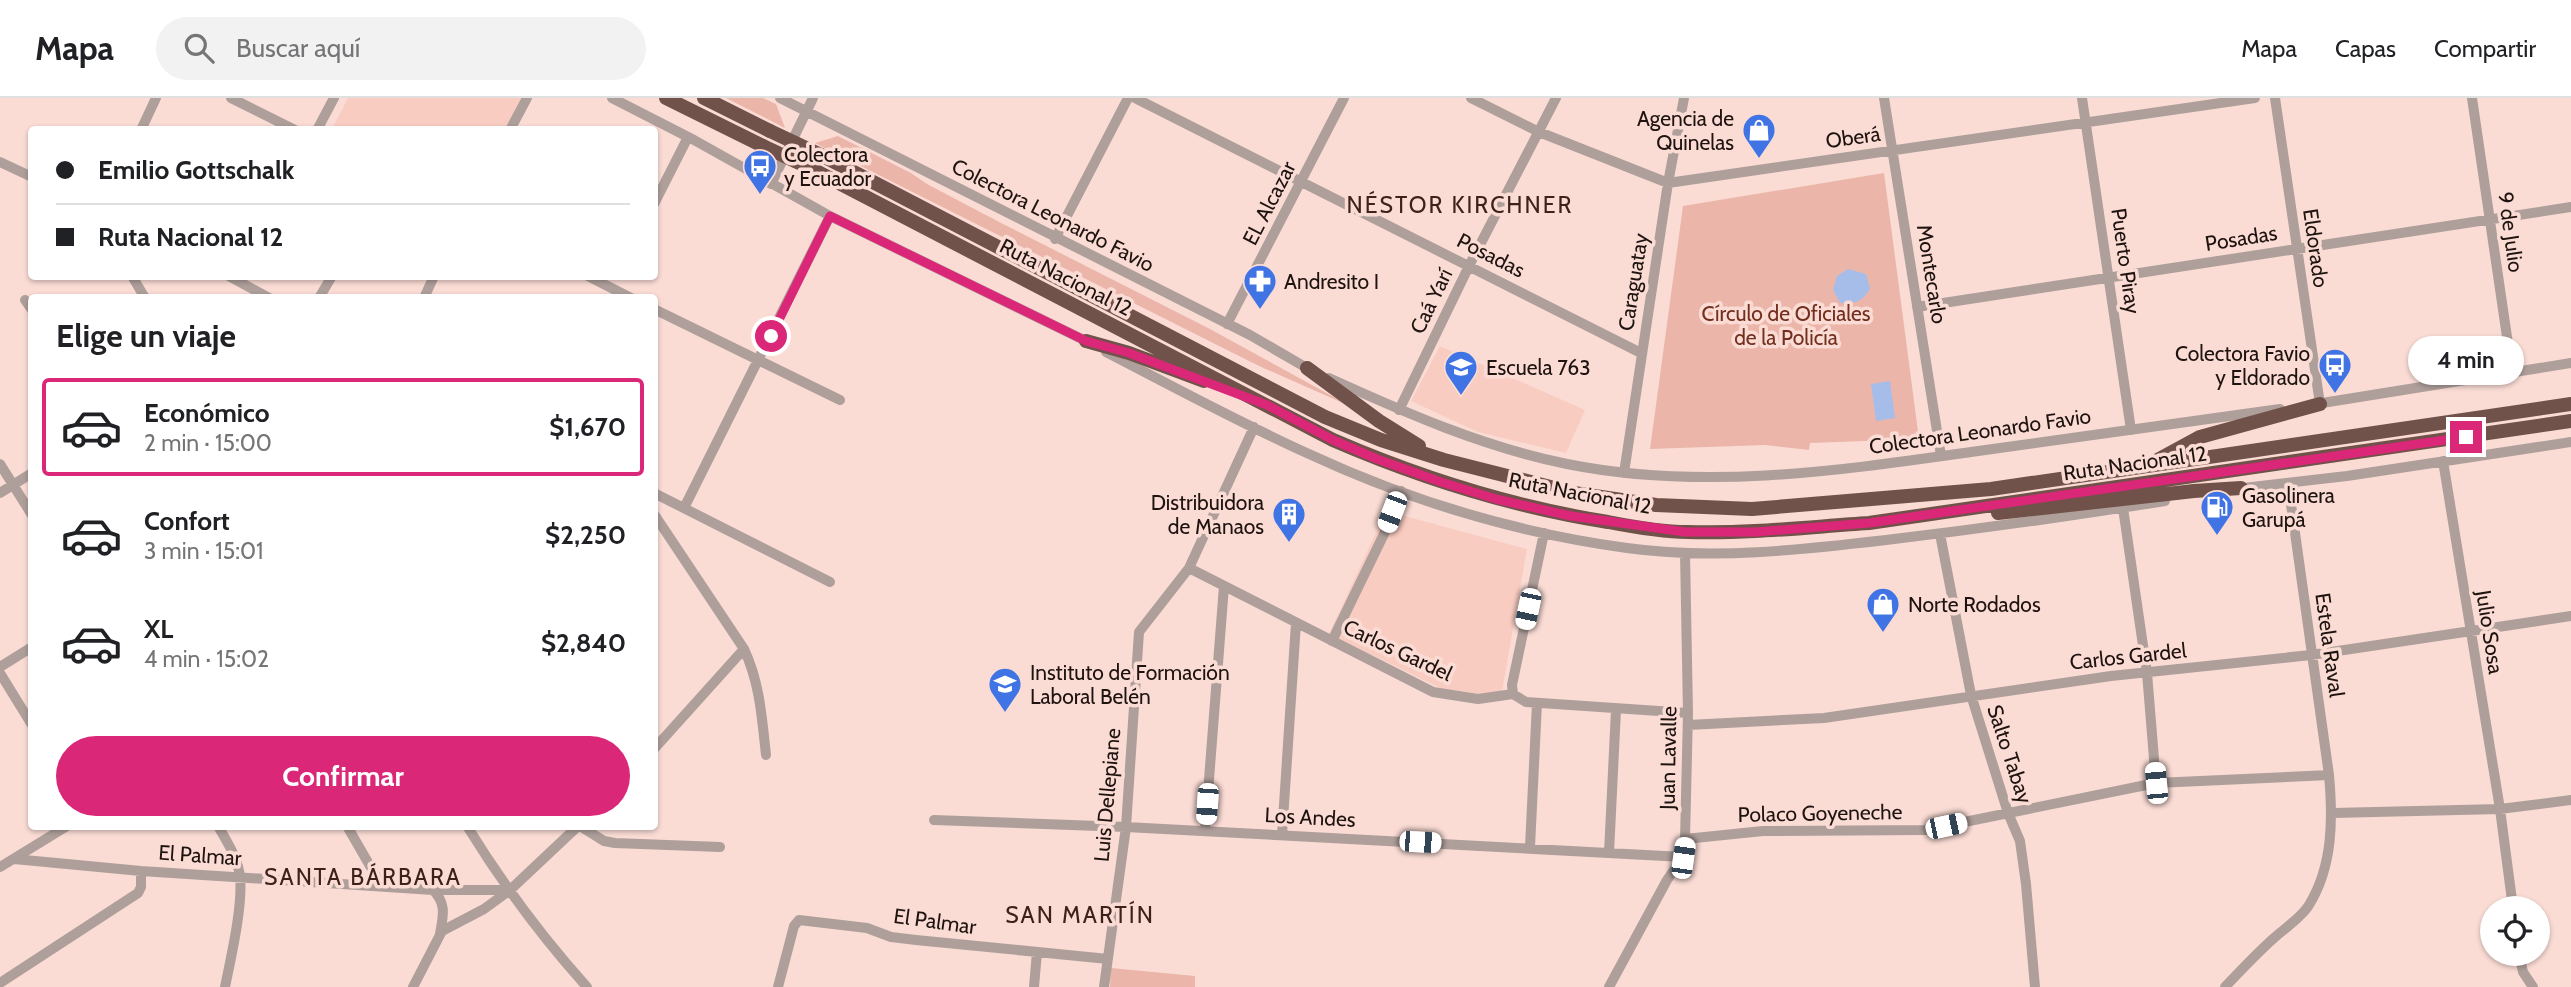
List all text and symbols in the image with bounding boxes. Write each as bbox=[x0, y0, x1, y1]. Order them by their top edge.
search box bbox=[156, 17, 646, 80]
text: Mapa bbox=[35, 28, 114, 68]
icon: search bbox=[180, 29, 218, 67]
text: Buscar aquí bbox=[236, 32, 360, 64]
text: Mapa bbox=[2241, 34, 2297, 63]
text: Capas bbox=[2335, 34, 2396, 63]
text: Compartir bbox=[2434, 34, 2536, 63]
place label: Agencia de Quinelas bbox=[1637, 106, 1734, 155]
shop icon: Agencia de Quinelas bbox=[1740, 111, 1778, 160]
street label: Oberá bbox=[1824, 121, 1882, 153]
place label: Colectora y Ecuador bbox=[784, 142, 871, 191]
bus stop icon: Colectora y Ecuador bbox=[741, 147, 779, 196]
street label: Colectora Leonardo Favio bbox=[948, 153, 1158, 277]
text: Emilio Gottschalk bbox=[98, 154, 294, 186]
street label: EL Alcazar bbox=[1237, 157, 1301, 249]
district label: NÉSTOR KIRCHNER bbox=[1347, 190, 1573, 219]
street label: 9 de Julio bbox=[2493, 190, 2529, 274]
street label: Puerto Piray bbox=[2106, 206, 2146, 316]
street label: Eldorado bbox=[2298, 207, 2334, 289]
street label: Posadas bbox=[2203, 220, 2279, 256]
text: Ruta Nacional 12 bbox=[98, 221, 283, 253]
street label: Montecarlo bbox=[1912, 222, 1952, 326]
street label: Posadas bbox=[1453, 227, 1529, 283]
street label: Caraguatay bbox=[1613, 231, 1653, 332]
street label: Ruta Nacional 12 bbox=[996, 233, 1136, 321]
pharmacy icon: Andresito I bbox=[1241, 262, 1279, 311]
street label: Caá Yarí bbox=[1405, 264, 1458, 338]
place label: Andresito I bbox=[1284, 269, 1379, 294]
park label: Círculo de Oficiales de la Policía bbox=[1701, 301, 1871, 350]
text: Elige un viaje bbox=[56, 316, 236, 355]
route start bbox=[755, 320, 787, 352]
callout: 4 min bbox=[2408, 336, 2524, 384]
place label: Colectora Favio y Eldorado bbox=[2175, 341, 2310, 390]
bus stop icon: Colectora Favio y Eldorado bbox=[2316, 346, 2354, 395]
text: 4 min bbox=[2437, 346, 2495, 374]
school or university icon: Escuela 763 bbox=[1442, 348, 1480, 397]
place label: Escuela 763 bbox=[1486, 355, 1591, 380]
icon: car bbox=[60, 396, 123, 459]
text: Económico bbox=[144, 397, 270, 429]
street label: Colectora Leonardo Favio bbox=[1867, 403, 2093, 459]
text: $1,670 bbox=[549, 411, 626, 443]
route end bbox=[2450, 421, 2482, 453]
text: 2 min · 15:00 bbox=[144, 429, 272, 457]
street label: Ruta Nacional 12 bbox=[2062, 441, 2208, 485]
street label: Ruta Nacional 12 bbox=[1507, 467, 1653, 519]
place label: Gasolinera Garupá bbox=[2242, 483, 2335, 532]
fuel station icon: Gasolinera Garupá bbox=[2198, 488, 2236, 537]
car bbox=[1375, 489, 1410, 535]
place label: Distribuidora de Manaos bbox=[1151, 490, 1264, 539]
building icon: Distribuidora de Manaos bbox=[1270, 495, 1308, 544]
icon: car bbox=[60, 504, 123, 567]
text: Confort bbox=[144, 505, 230, 537]
text: $2,250 bbox=[545, 519, 626, 551]
text: 3 min · 15:01 bbox=[144, 537, 264, 565]
shop icon: Norte Rodados bbox=[1864, 585, 1902, 634]
car bbox=[1514, 586, 1543, 632]
street label: Julio Sosa bbox=[2471, 587, 2509, 676]
street label: Estela Raval bbox=[2310, 591, 2350, 699]
place label: Norte Rodados bbox=[1908, 592, 2041, 617]
icon: car bbox=[60, 612, 123, 675]
text: XL bbox=[144, 613, 173, 645]
street label: Carlos Gardel bbox=[1340, 614, 1457, 686]
text: $2,840 bbox=[541, 627, 626, 659]
street label: Carlos Gardel bbox=[2068, 637, 2188, 675]
text: 4 min · 15:02 bbox=[144, 645, 269, 673]
place label: Instituto de Formación Laboral Belén bbox=[1030, 660, 1230, 709]
school or university icon: Instituto de Formación Laboral Belén bbox=[986, 665, 1024, 714]
street label: Salto Tabay bbox=[1982, 701, 2038, 807]
street label: Juan Lavalle bbox=[1655, 706, 1681, 811]
street label: Luis Dellepiane bbox=[1089, 727, 1125, 863]
button: Confirmar bbox=[56, 736, 630, 816]
car bbox=[2144, 761, 2169, 805]
car bbox=[1196, 782, 1219, 826]
street label: Polaco Goyeneche bbox=[1737, 799, 1903, 827]
street label: Los Andes bbox=[1264, 802, 1356, 832]
car bbox=[1924, 811, 1969, 841]
car bbox=[1399, 830, 1442, 854]
car bbox=[1670, 836, 1697, 880]
street label: El Palmar bbox=[158, 840, 243, 870]
district label: SANTA BÁRBARA bbox=[264, 862, 462, 891]
map controls bbox=[2480, 896, 2550, 966]
button: locate bbox=[2480, 896, 2550, 966]
district label: SAN MARTÍN bbox=[1005, 900, 1155, 929]
street label: El Palmar bbox=[892, 903, 978, 939]

